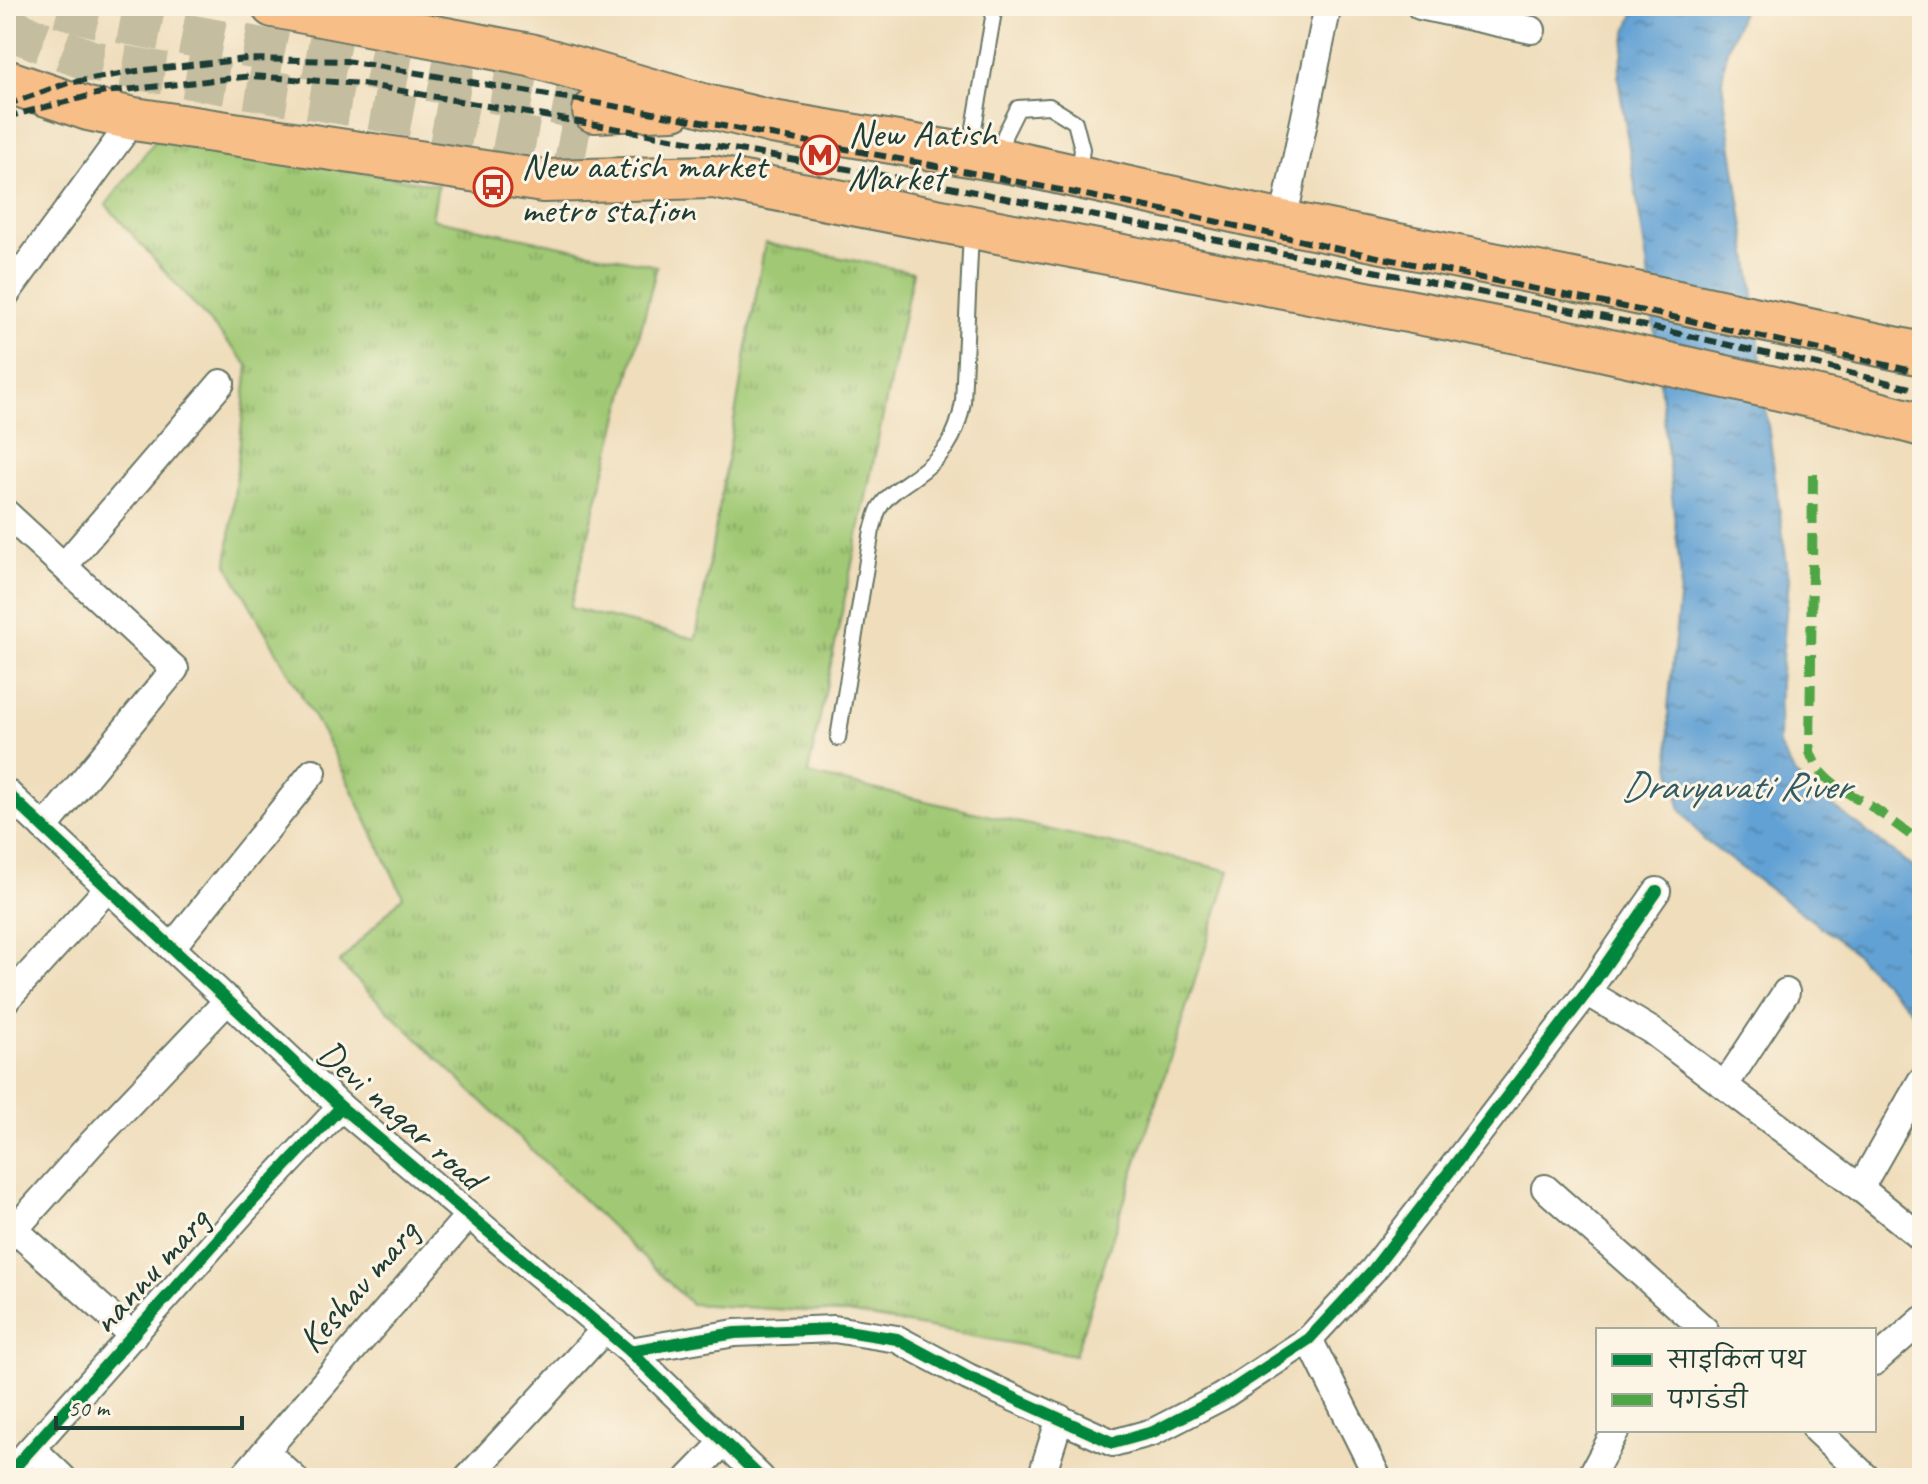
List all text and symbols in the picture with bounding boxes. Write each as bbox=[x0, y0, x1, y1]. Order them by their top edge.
place label: New Aatish Market bbox=[848, 110, 999, 201]
metro station icon: New Aatish Market bbox=[799, 134, 841, 176]
place label: New aatish market metro station bbox=[521, 142, 770, 233]
bus stop icon: New aatish market metro station bbox=[472, 166, 514, 208]
water label: Dravyavati River bbox=[1621, 761, 1856, 811]
street label: Devi nagar road bbox=[308, 1029, 498, 1204]
street label: nannu marg bbox=[81, 1196, 221, 1344]
street label: Keshav marg bbox=[287, 1208, 430, 1362]
legend bbox=[1596, 1328, 1876, 1432]
text: साइकिल पथ bbox=[1666, 1342, 1807, 1375]
scale bar bbox=[56, 1380, 242, 1430]
text: पगडंडी bbox=[1666, 1382, 1749, 1415]
text: 50 m bbox=[68, 1393, 111, 1423]

